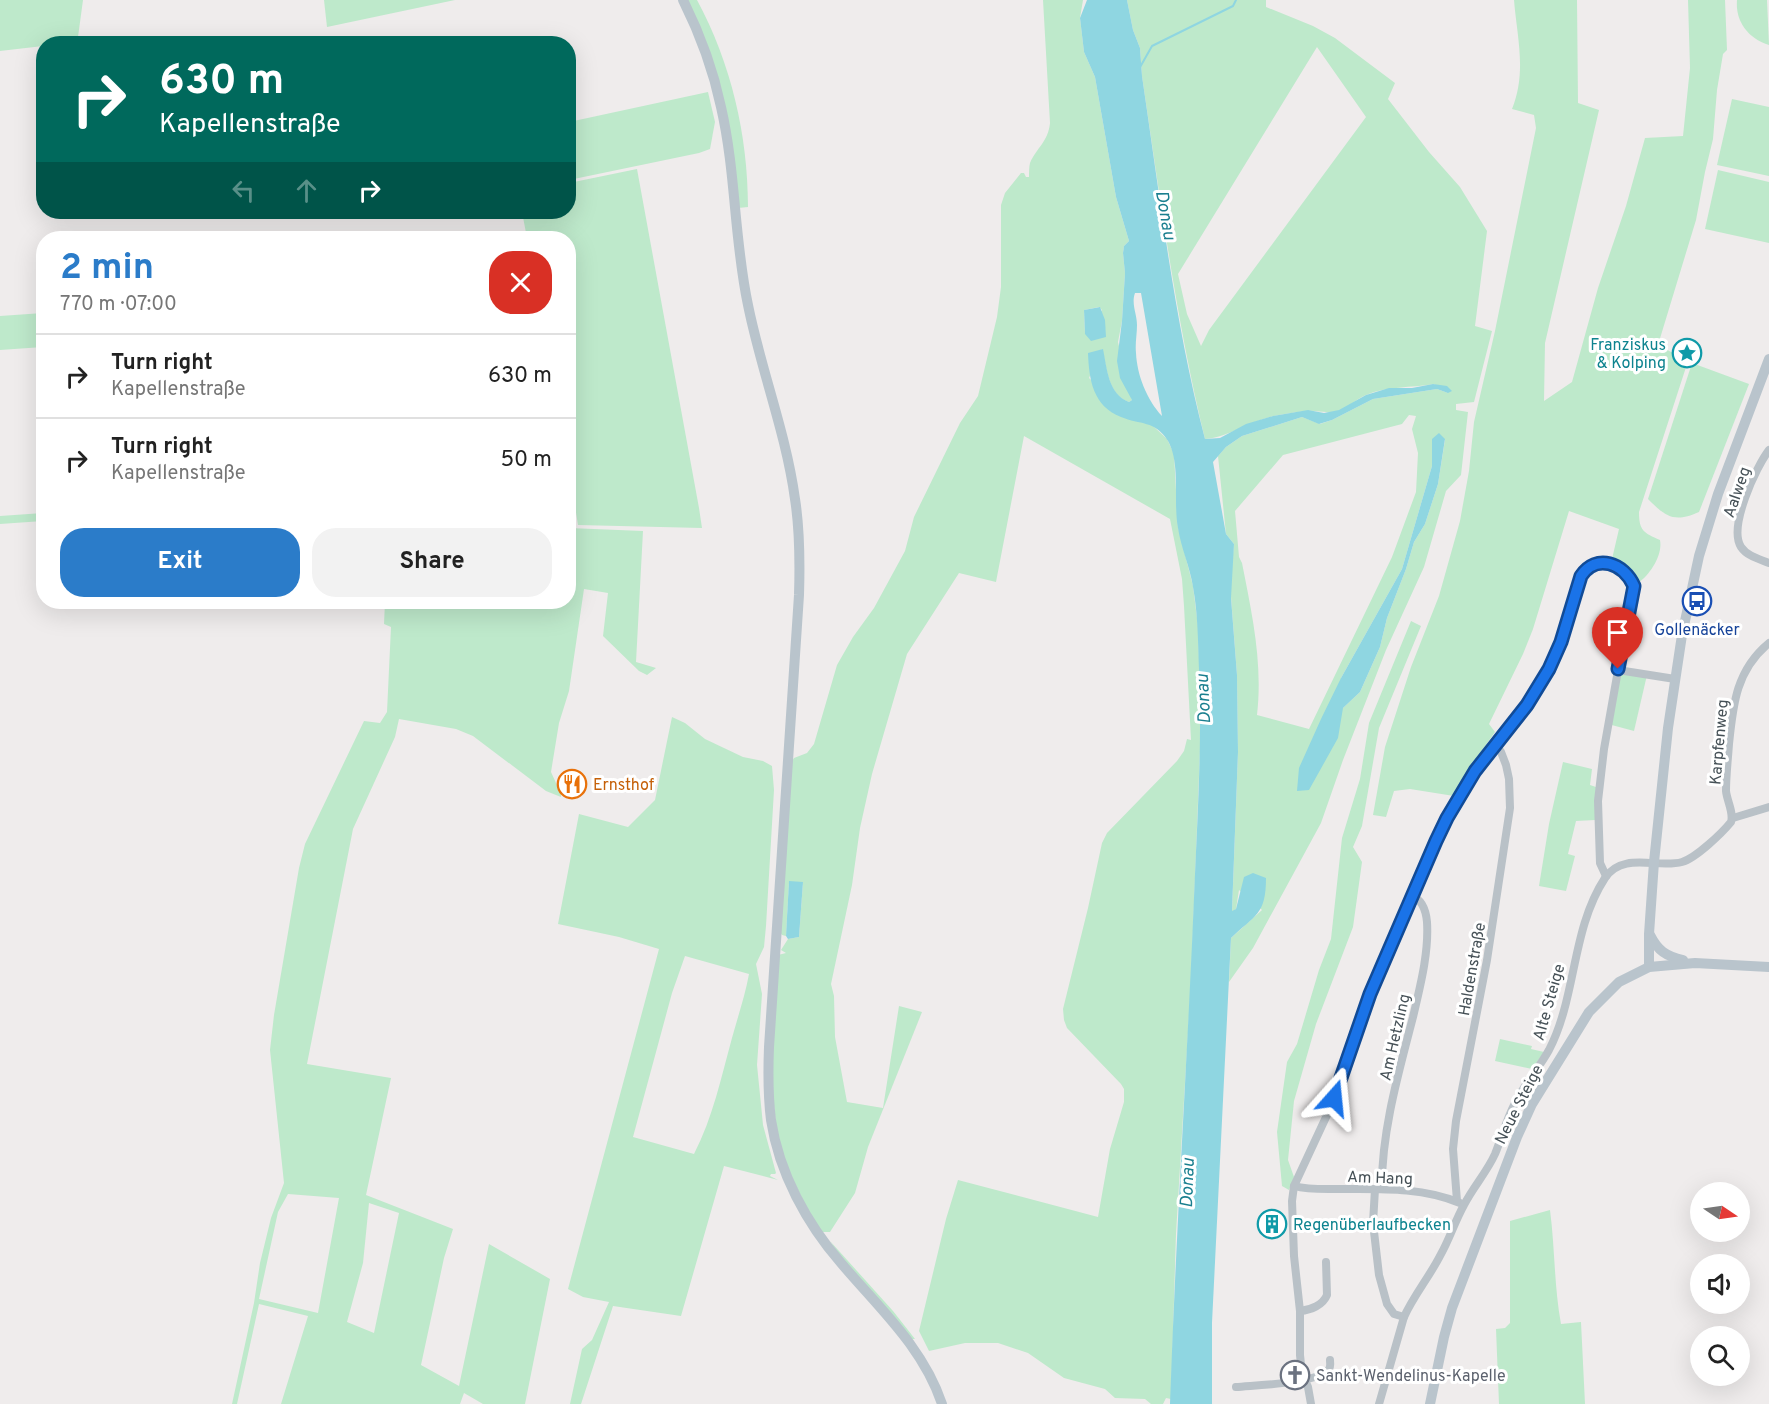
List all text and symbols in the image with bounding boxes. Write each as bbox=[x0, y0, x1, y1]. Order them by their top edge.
text: 630 m bbox=[159, 56, 284, 109]
icon: right bbox=[60, 60, 138, 138]
text: Kapellenstraße bbox=[159, 108, 340, 142]
icon: left bbox=[227, 174, 260, 207]
icon: ahead bbox=[290, 174, 323, 207]
icon: right bbox=[353, 174, 386, 207]
water label: Donau bbox=[1149, 189, 1180, 242]
text: 2 min bbox=[60, 246, 154, 292]
button: close bbox=[489, 251, 552, 314]
text: 770 m · 07:00 bbox=[60, 292, 177, 318]
place label: Franziskus & Kolping bbox=[1590, 336, 1666, 374]
place icon: Franziskus & Kolping bbox=[1671, 337, 1703, 369]
text: Turn right bbox=[111, 350, 213, 377]
icon: right bbox=[60, 360, 93, 393]
text: 630 m bbox=[488, 363, 552, 390]
text: Kapellenstraße bbox=[111, 377, 245, 403]
text: Turn right bbox=[111, 434, 213, 461]
icon: right bbox=[60, 444, 93, 477]
text: 50 m bbox=[500, 447, 552, 474]
text: Kapellenstraße bbox=[111, 461, 245, 487]
street label: Aalweg bbox=[1720, 465, 1756, 521]
button: Exit bbox=[60, 528, 300, 597]
button: Share bbox=[312, 528, 552, 597]
bus stop icon: Gollenäcker bbox=[1681, 585, 1713, 617]
pin bbox=[1592, 607, 1643, 669]
icon: arrive bbox=[1601, 616, 1634, 649]
place label: Gollenäcker bbox=[1654, 621, 1740, 641]
water label: Donau bbox=[1192, 673, 1217, 724]
street label: Karpfenweg bbox=[1706, 699, 1734, 786]
restaurant icon: Ernsthof bbox=[556, 768, 588, 800]
place label: Ernsthof bbox=[593, 776, 655, 796]
street label: Haldenstraße bbox=[1455, 921, 1491, 1018]
street label: Alte Steige bbox=[1529, 962, 1570, 1043]
street label: Am Hetzling bbox=[1376, 992, 1416, 1083]
street label: Neue Steige bbox=[1491, 1062, 1548, 1148]
position arrow bbox=[1302, 1066, 1366, 1130]
water label: Donau bbox=[1176, 1157, 1201, 1208]
street label: Am Hang bbox=[1347, 1168, 1413, 1190]
north arrow bbox=[1690, 1182, 1750, 1242]
map controls bbox=[1690, 1182, 1750, 1386]
building icon: Regenüberlaufbecken bbox=[1256, 1208, 1288, 1240]
place label: Regenüberlaufbecken bbox=[1293, 1216, 1451, 1236]
button: sound bbox=[1690, 1254, 1750, 1314]
button: search bbox=[1690, 1326, 1750, 1386]
church icon: Sankt-Wendelinus-Kapelle bbox=[1279, 1359, 1311, 1391]
place label: Sankt-Wendelinus-Kapelle bbox=[1316, 1367, 1506, 1387]

